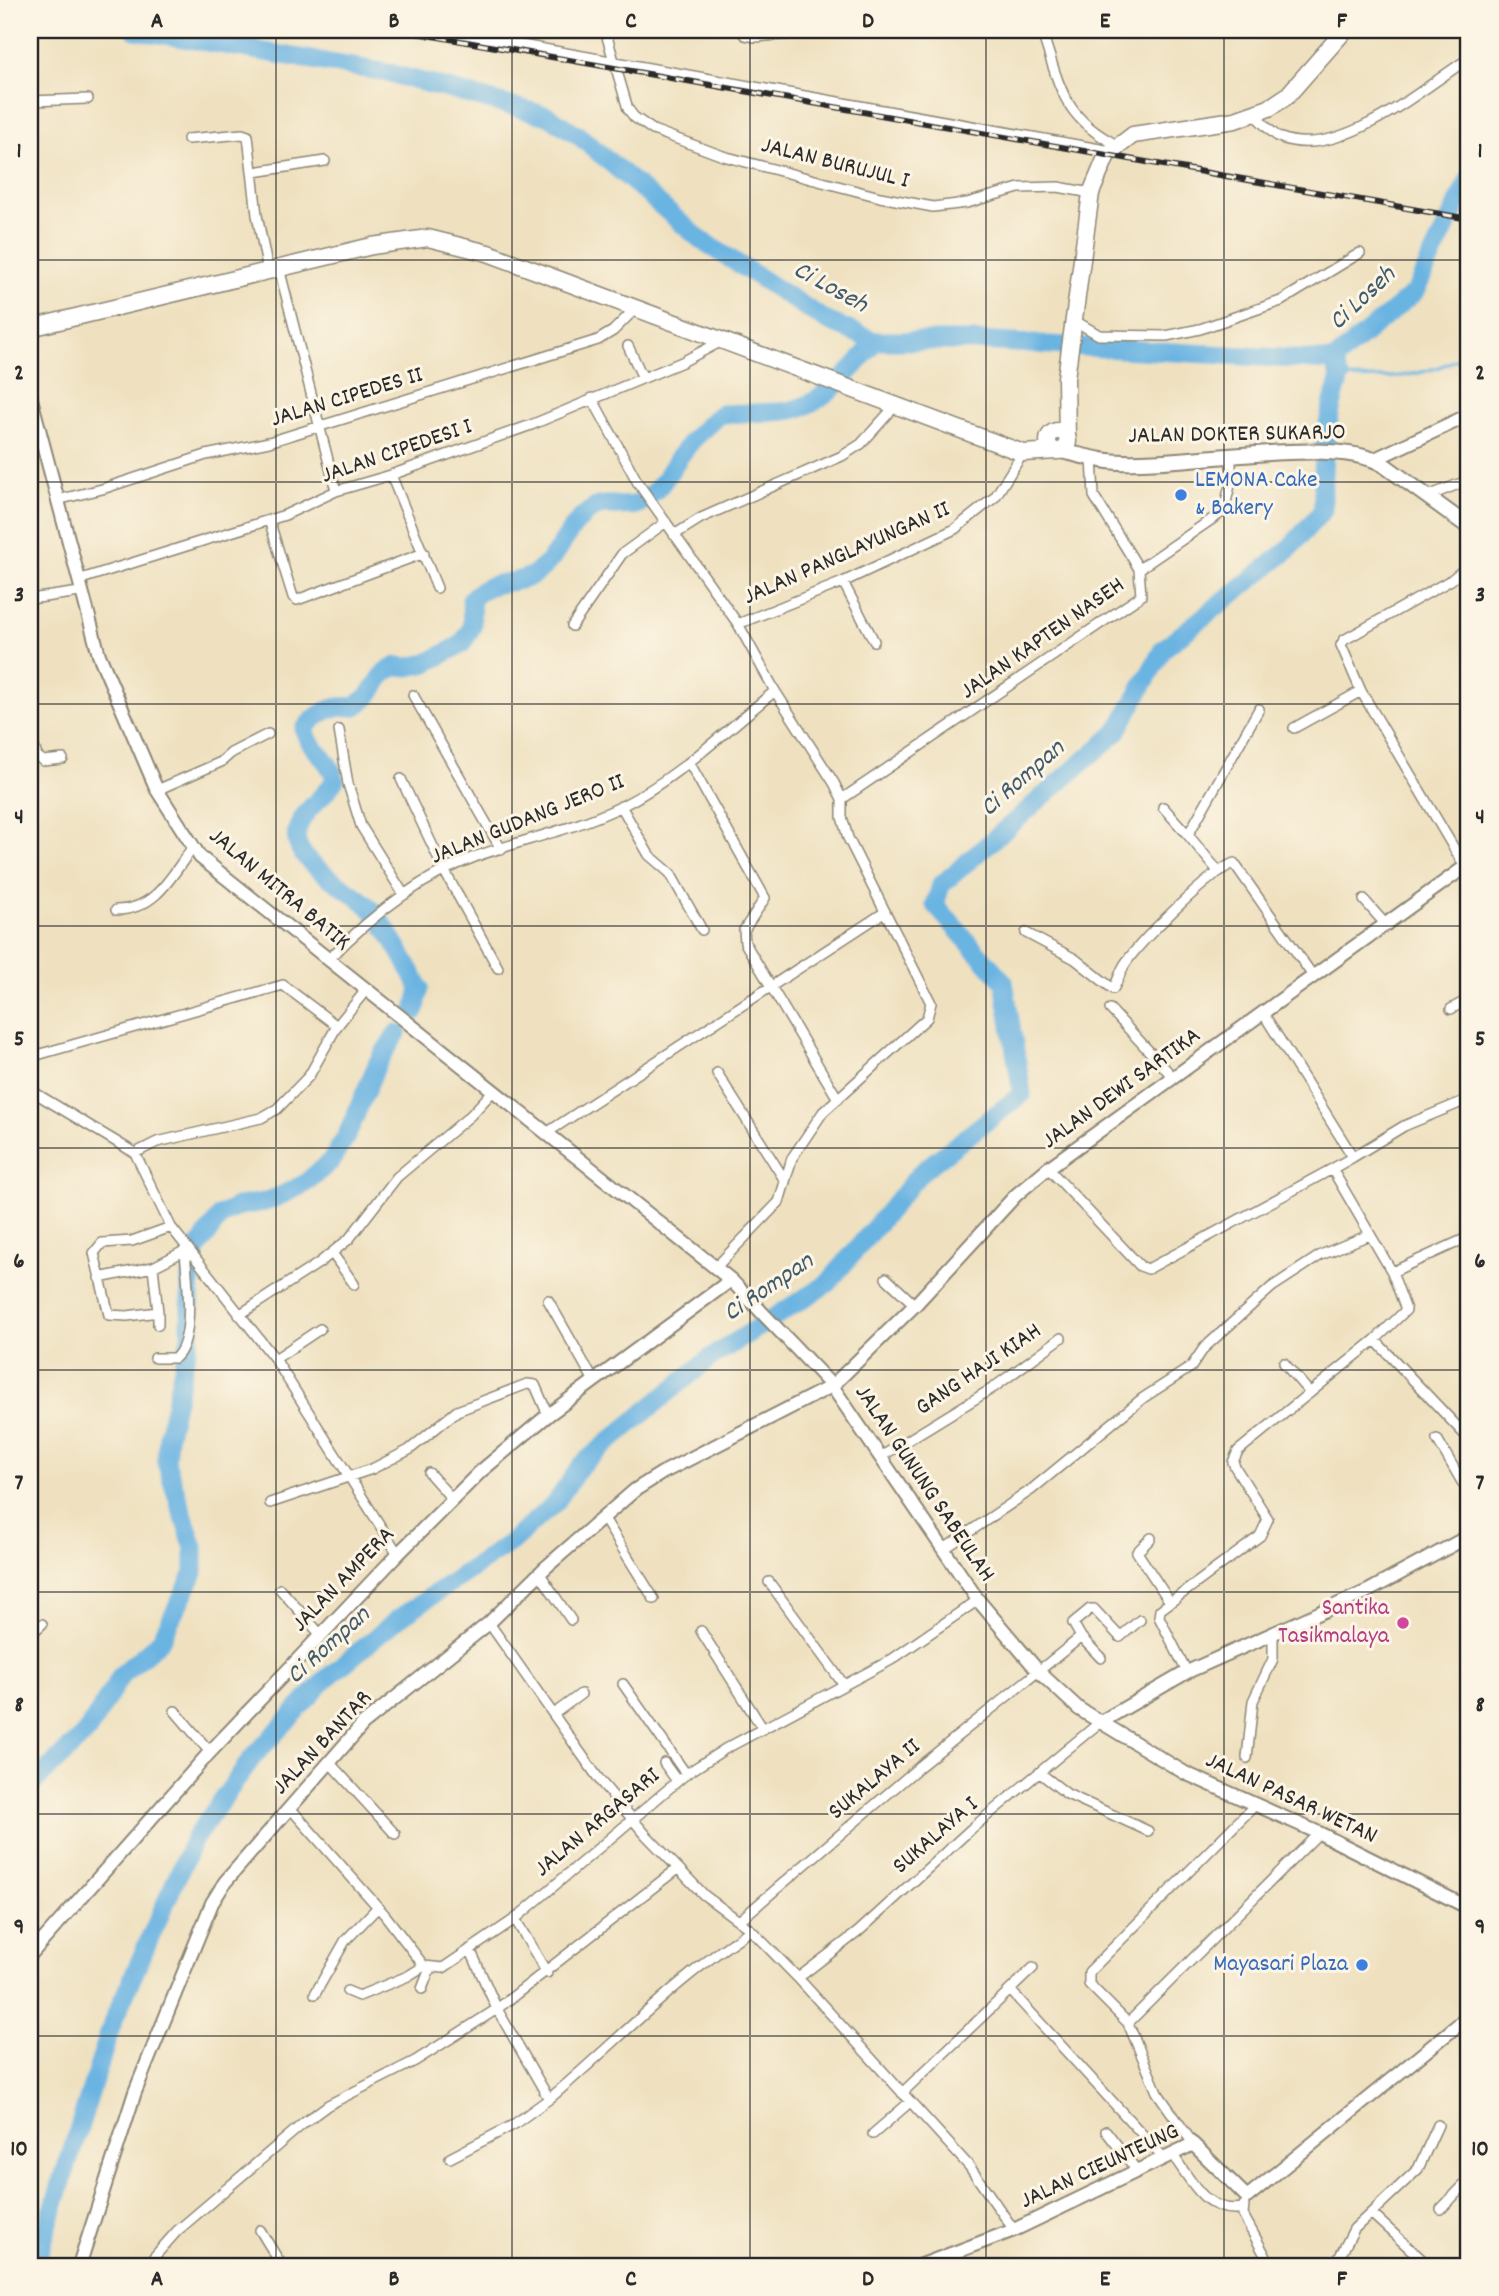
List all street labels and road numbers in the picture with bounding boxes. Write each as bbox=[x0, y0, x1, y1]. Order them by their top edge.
street label: JALAN BURUJUL I bbox=[757, 129, 913, 199]
street label: JALAN CIPEDES II bbox=[267, 359, 428, 437]
street label: JALAN CIPEDESI I bbox=[317, 410, 477, 494]
street label: JALAN DOKTER SUKARJO bbox=[1128, 416, 1346, 454]
street label: JALAN PANGLAYUNGAN II bbox=[738, 493, 956, 615]
street label: JALAN KAPTEN NASEH bbox=[954, 570, 1132, 708]
street label: JALAN GUDANG JERO II bbox=[426, 765, 630, 874]
street label: JALAN MITRA BATIK bbox=[201, 820, 357, 960]
street label: JALAN DEWI SARTIKA bbox=[1036, 1020, 1208, 1158]
street label: GANG HAJI KIAH bbox=[909, 1315, 1049, 1425]
street label: JALAN GUNUNG SABEULAH bbox=[845, 1379, 1003, 1589]
street label: JALAN AMPERA bbox=[285, 1519, 403, 1641]
street label: JALAN BANTAR bbox=[265, 1683, 381, 1803]
street label: SUKALAYA II bbox=[821, 1731, 929, 1829]
street label: JALAN PASAR WETAN bbox=[1199, 1744, 1383, 1854]
street label: JALAN ARGASARI bbox=[528, 1760, 669, 1886]
street label: SUKALAYA I bbox=[886, 1789, 987, 1883]
street label: JALAN CIEUNTEUNG bbox=[1015, 2115, 1185, 2219]

